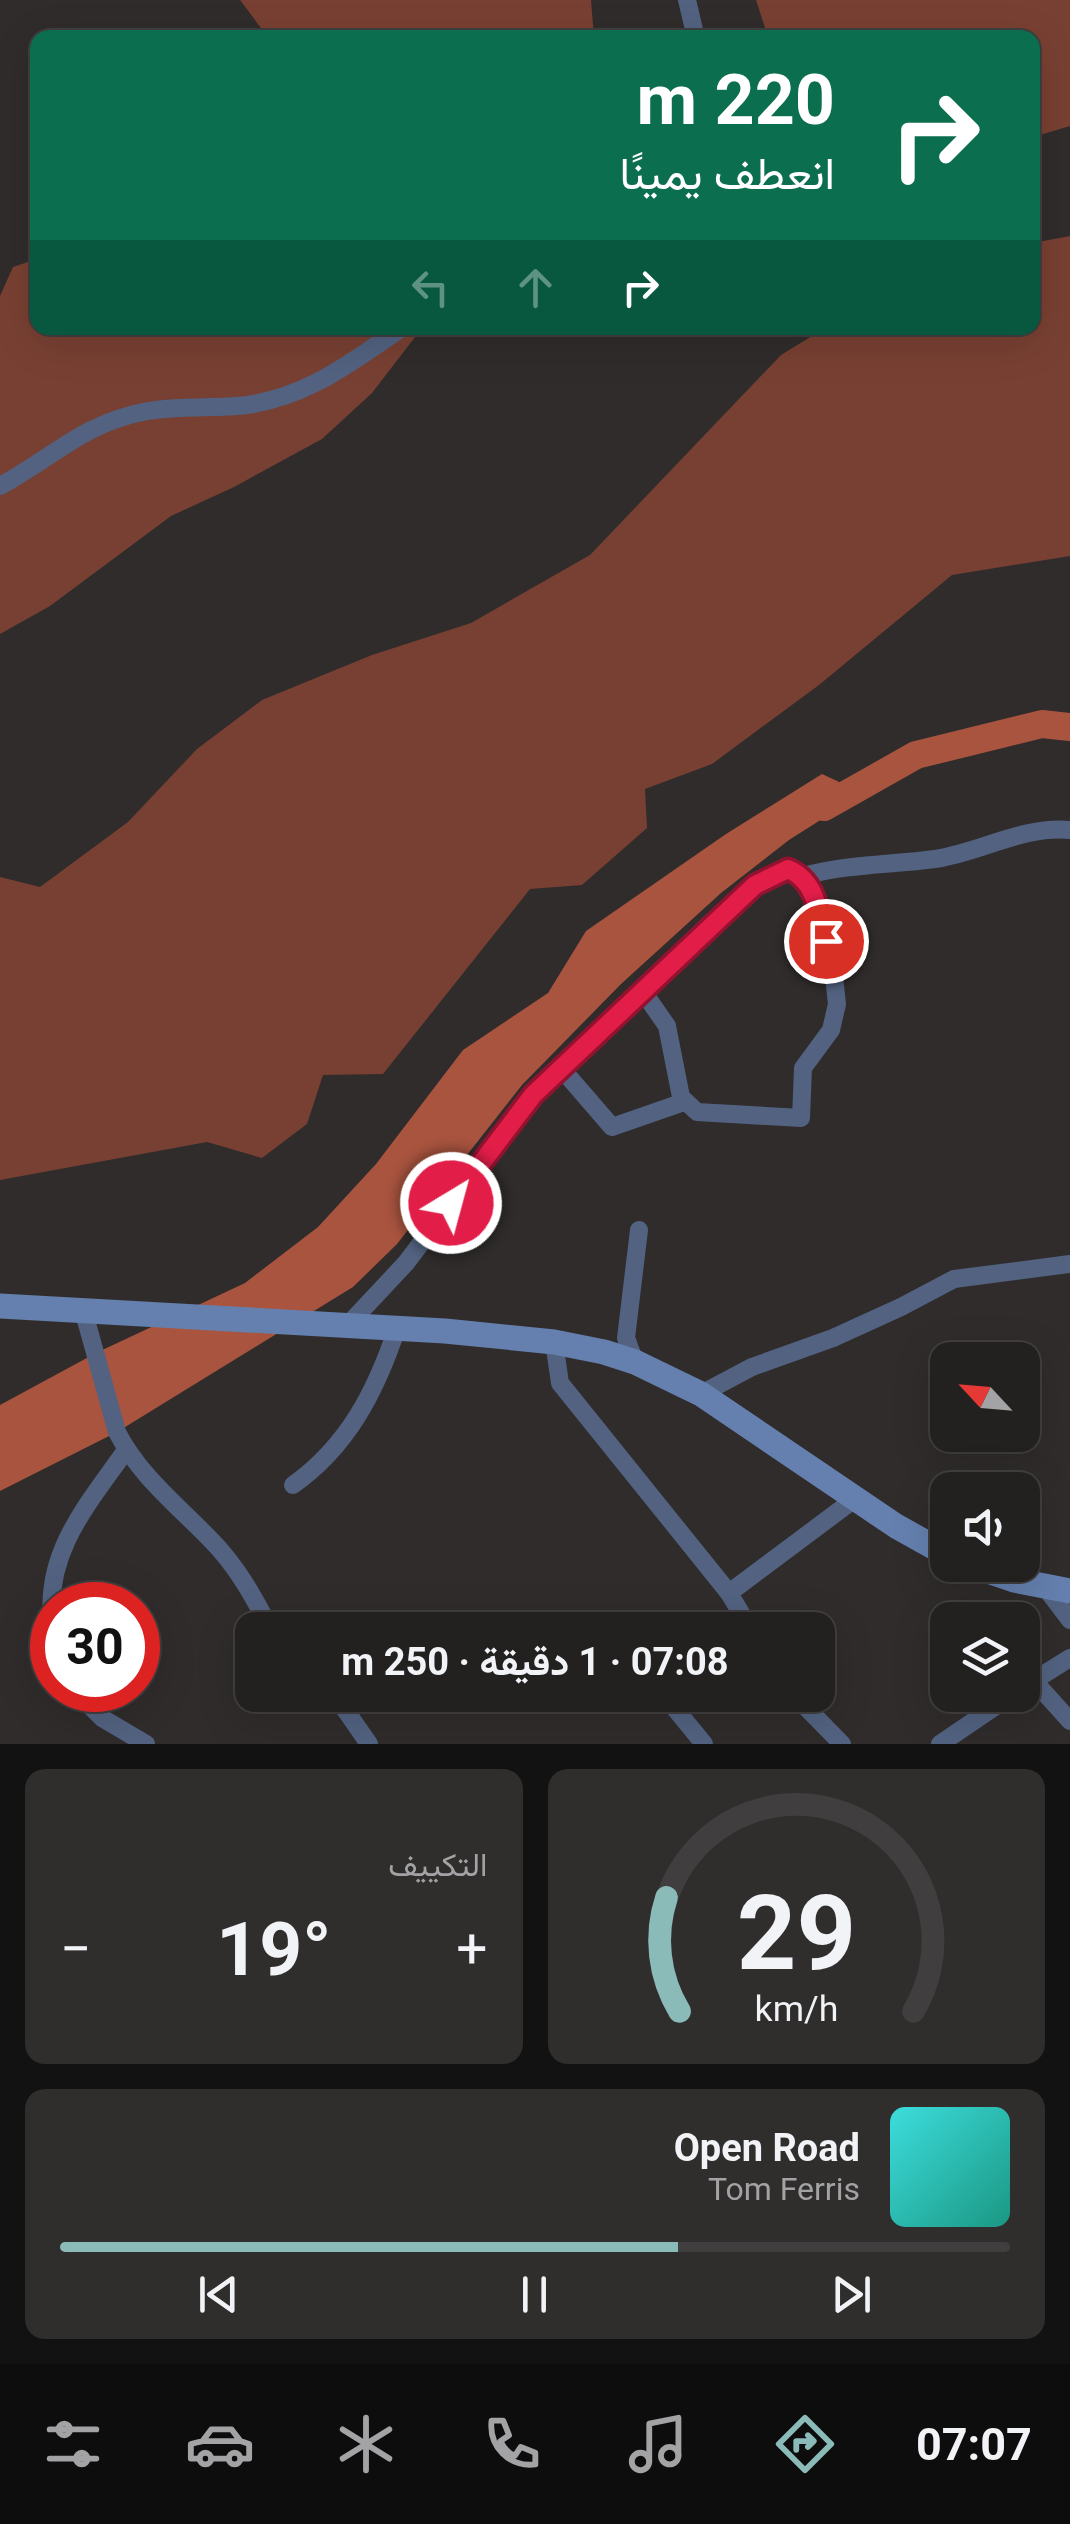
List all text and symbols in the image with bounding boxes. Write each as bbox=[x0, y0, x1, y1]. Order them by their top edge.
text: 220 m bbox=[636, 59, 835, 141]
icon: right bbox=[870, 70, 1000, 200]
text: انعطف يمينًا bbox=[620, 147, 835, 200]
icon: left bbox=[403, 260, 458, 315]
icon: ahead bbox=[508, 260, 563, 315]
icon: right bbox=[613, 260, 668, 315]
pin bbox=[784, 899, 869, 984]
icon: arrive bbox=[799, 914, 854, 969]
position arrow bbox=[399, 1151, 503, 1255]
north arrow bbox=[930, 1342, 1040, 1452]
map controls bbox=[930, 1342, 1040, 1712]
button: sound bbox=[930, 1472, 1040, 1582]
speed limit sign: 30 bbox=[30, 1582, 160, 1712]
button: layers bbox=[930, 1602, 1040, 1712]
text: 07:08 · 1 دقيقة · 250 m bbox=[341, 1640, 729, 1684]
text: التكييف bbox=[388, 1846, 488, 1884]
text: 29 bbox=[737, 1873, 856, 1994]
text: 19° bbox=[216, 1905, 332, 1993]
text: − bbox=[60, 1917, 91, 1981]
text: + bbox=[456, 1917, 488, 1981]
text: km/h bbox=[754, 1988, 838, 2030]
text: Open Road bbox=[674, 2126, 860, 2170]
text: Tom Ferris bbox=[708, 2170, 860, 2208]
icon: previous bbox=[191, 2267, 246, 2322]
icon: pause bbox=[507, 2267, 562, 2322]
icon: next bbox=[824, 2267, 879, 2322]
icon: filters bbox=[38, 2409, 108, 2479]
icon: car bbox=[185, 2409, 255, 2479]
icon: climate bbox=[331, 2409, 401, 2479]
icon: phone bbox=[477, 2409, 547, 2479]
icon: music bbox=[623, 2409, 693, 2479]
icon: directions bbox=[770, 2409, 840, 2479]
text: 07:07 bbox=[916, 2418, 1032, 2471]

